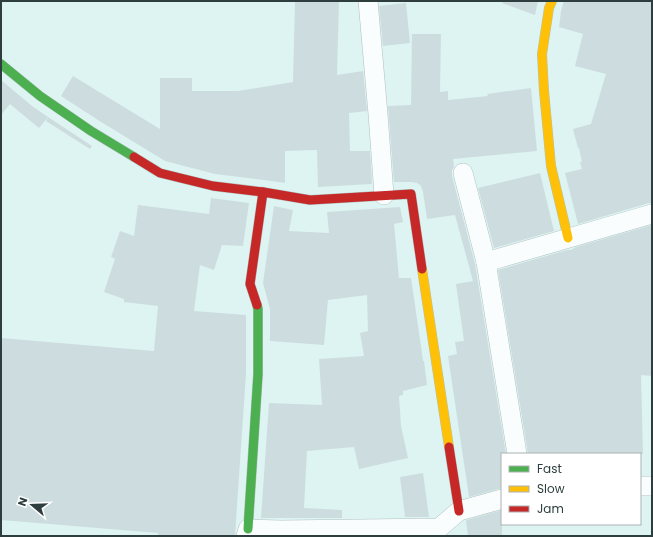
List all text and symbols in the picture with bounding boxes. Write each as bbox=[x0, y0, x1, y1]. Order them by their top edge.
legend bbox=[501, 453, 641, 525]
text: Fast bbox=[537, 460, 562, 477]
text: Slow bbox=[537, 480, 565, 497]
north arrow bbox=[12, 485, 52, 525]
text: N bbox=[14, 495, 31, 508]
text: Jam bbox=[537, 500, 564, 517]

